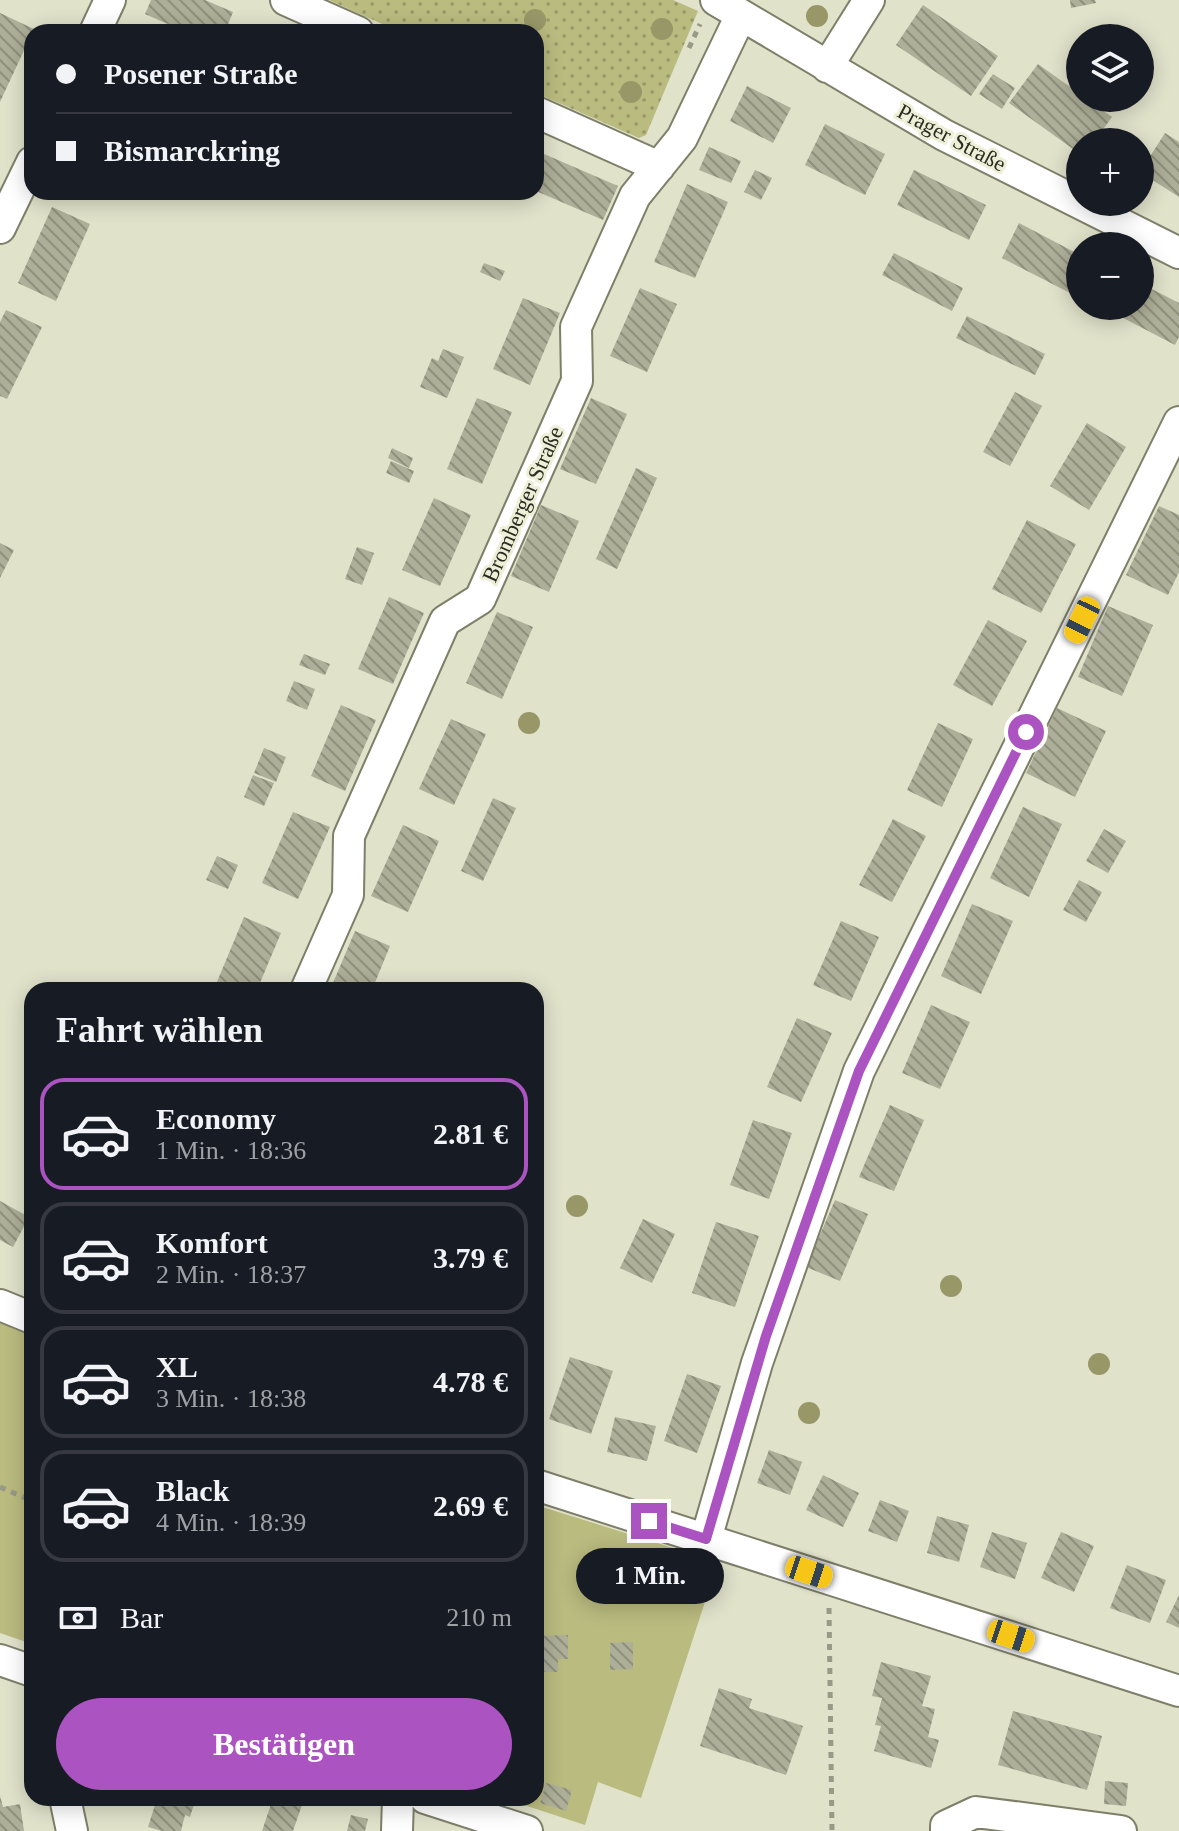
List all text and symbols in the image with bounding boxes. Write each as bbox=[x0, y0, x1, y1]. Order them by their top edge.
map controls bbox=[1066, 24, 1154, 320]
button: layers bbox=[1066, 24, 1154, 112]
text: Posener Straße bbox=[104, 57, 298, 90]
street label: Prager Straße bbox=[893, 98, 1010, 176]
button: + bbox=[1066, 128, 1154, 216]
text: Bismarckring bbox=[104, 134, 280, 167]
button: − bbox=[1066, 232, 1154, 320]
street label: Bromberger Straße bbox=[477, 423, 568, 586]
car bbox=[1061, 593, 1103, 647]
route start bbox=[1008, 714, 1044, 750]
text: Fahrt wählen bbox=[56, 1010, 263, 1050]
icon: car bbox=[60, 1098, 132, 1170]
text: Economy bbox=[156, 1102, 276, 1135]
text: 2.81 € bbox=[433, 1117, 508, 1150]
text: 1 Min. · 18:36 bbox=[156, 1136, 306, 1165]
icon: car bbox=[60, 1222, 132, 1294]
text: Komfort bbox=[156, 1226, 268, 1259]
text: 3.79 € bbox=[433, 1241, 508, 1274]
text: 2 Min. · 18:37 bbox=[156, 1260, 306, 1289]
icon: car bbox=[60, 1346, 132, 1418]
text: XL bbox=[156, 1350, 198, 1383]
text: 4.78 € bbox=[433, 1365, 508, 1398]
text: 3 Min. · 18:38 bbox=[156, 1384, 306, 1413]
icon: car bbox=[60, 1470, 132, 1542]
text: Black bbox=[156, 1474, 229, 1507]
text: 2.69 € bbox=[433, 1489, 508, 1522]
route end bbox=[631, 1503, 667, 1539]
text: 4 Min. · 18:39 bbox=[156, 1508, 306, 1537]
callout: 1 Min. bbox=[575, 1549, 723, 1605]
car bbox=[782, 1553, 836, 1591]
text: 1 Min. bbox=[614, 1561, 686, 1590]
icon: cash bbox=[56, 1596, 100, 1640]
text: Bar bbox=[120, 1601, 163, 1634]
text: 210 m bbox=[446, 1603, 512, 1632]
car bbox=[984, 1617, 1038, 1655]
button: Bestätigen bbox=[56, 1698, 512, 1790]

